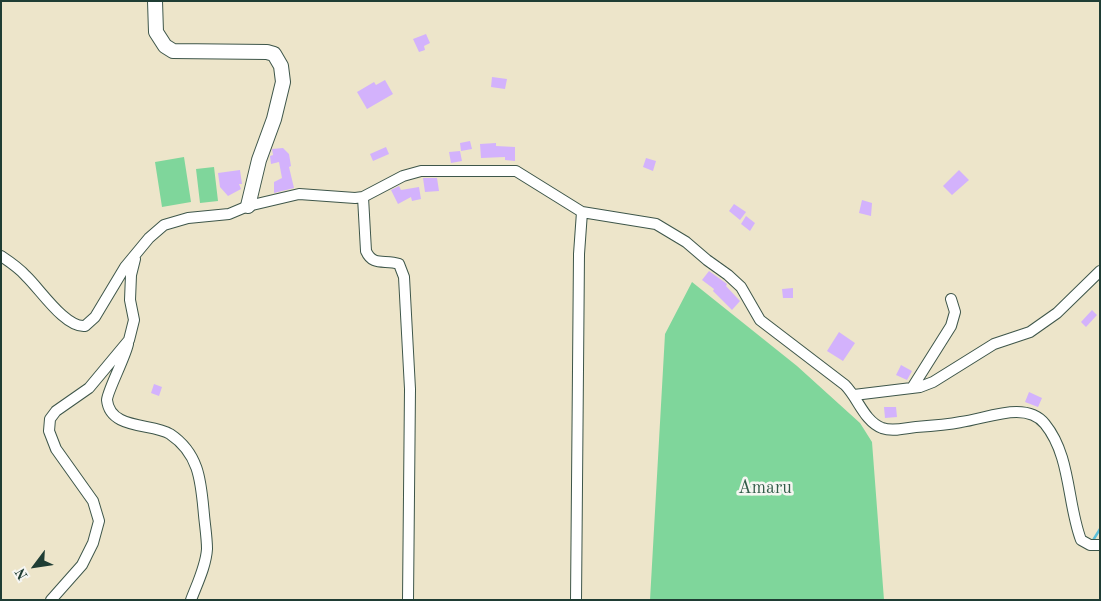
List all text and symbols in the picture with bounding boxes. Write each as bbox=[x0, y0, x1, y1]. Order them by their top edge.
park label: Amaru bbox=[738, 477, 792, 499]
north arrow bbox=[10, 541, 60, 591]
text: N bbox=[13, 566, 31, 582]

